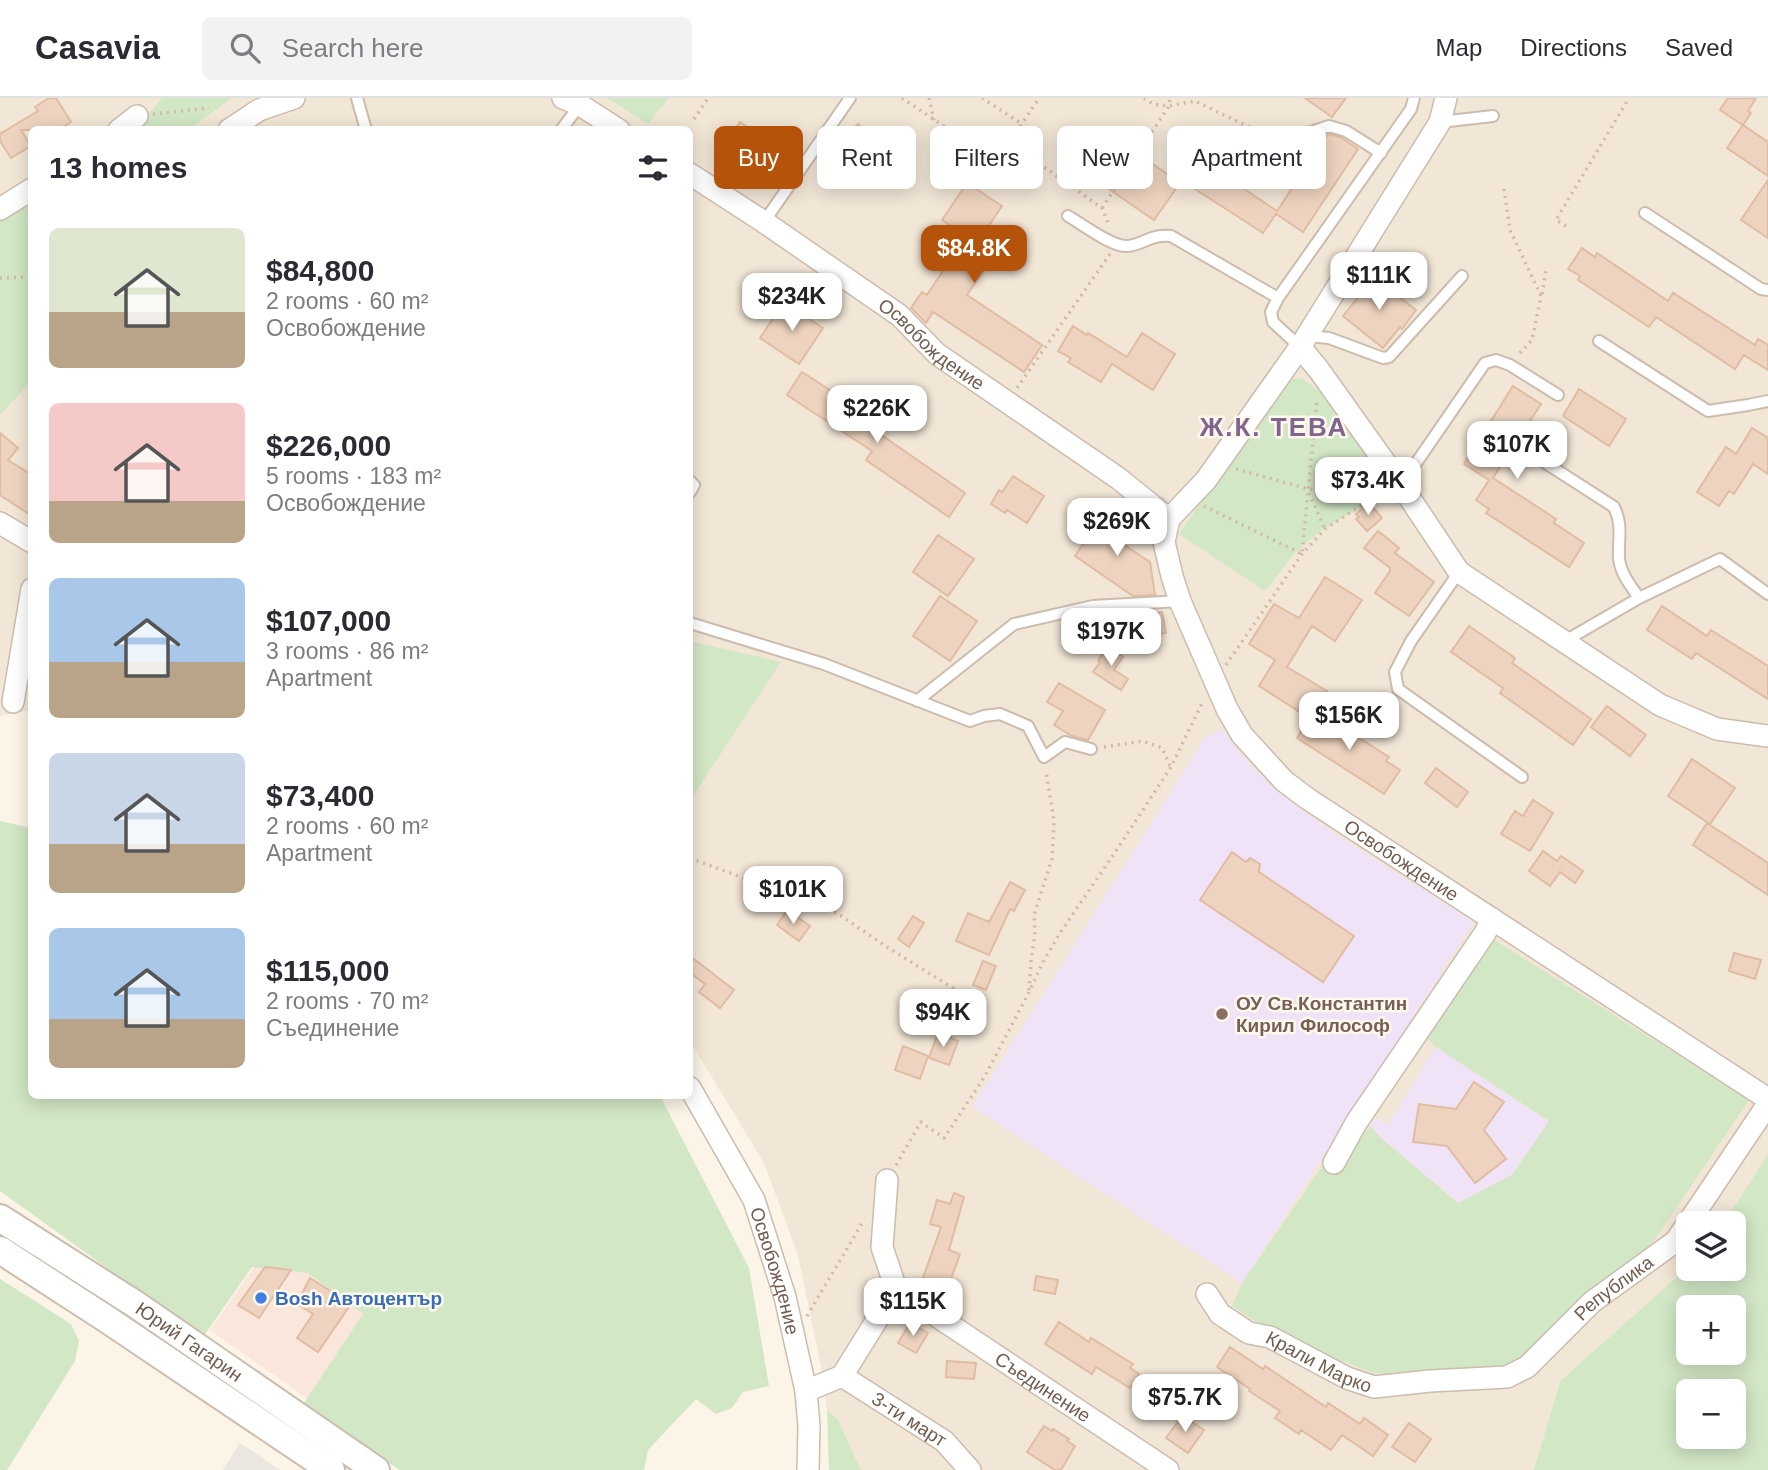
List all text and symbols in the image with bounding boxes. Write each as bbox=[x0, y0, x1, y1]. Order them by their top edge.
search box bbox=[202, 17, 692, 80]
text: Casavia bbox=[35, 29, 160, 66]
icon: search bbox=[226, 29, 264, 67]
text: Search here bbox=[282, 33, 423, 63]
text: Map bbox=[1436, 34, 1482, 61]
text: Directions bbox=[1520, 34, 1627, 61]
text: Saved bbox=[1665, 34, 1733, 61]
chip: Buy bbox=[714, 126, 803, 189]
chip: Rent bbox=[817, 126, 916, 189]
chip: Filters bbox=[930, 126, 1043, 189]
chip: New bbox=[1057, 126, 1153, 189]
chip: Apartment bbox=[1167, 126, 1326, 189]
icon: filters bbox=[634, 149, 672, 187]
text: 13 homes bbox=[49, 151, 187, 184]
pin: $84.8K bbox=[917, 226, 1031, 285]
text: $84.8K bbox=[937, 235, 1011, 261]
pin: $111K bbox=[1330, 252, 1428, 312]
text: $84,800 bbox=[266, 254, 374, 287]
icon: home bbox=[105, 256, 189, 340]
text: $111K bbox=[1346, 262, 1412, 288]
pin: $234K bbox=[743, 274, 841, 333]
text: $234K bbox=[758, 283, 826, 309]
text: 2 rooms · 60 m² bbox=[266, 288, 428, 314]
street label: Освобождение bbox=[874, 294, 988, 394]
text: Освобождение bbox=[266, 315, 426, 341]
pin: $226K bbox=[828, 386, 926, 445]
text: $226K bbox=[843, 395, 911, 421]
district label: Ж.К. ТЕВА bbox=[1199, 412, 1348, 442]
pin: $107K bbox=[1468, 422, 1566, 481]
text: $226,000 bbox=[266, 429, 391, 462]
icon: home bbox=[105, 431, 189, 515]
text: $107K bbox=[1483, 431, 1551, 457]
pin: $73.4K bbox=[1311, 458, 1425, 517]
text: 5 rooms · 183 m² bbox=[266, 463, 441, 489]
text: $73.4K bbox=[1331, 467, 1405, 493]
text: Освобождение bbox=[266, 490, 426, 516]
pin: $269K bbox=[1068, 498, 1166, 558]
text: $269K bbox=[1083, 508, 1151, 534]
text: $107,000 bbox=[266, 604, 391, 637]
icon: home bbox=[105, 606, 189, 690]
pin: $197K bbox=[1062, 608, 1160, 668]
text: $197K bbox=[1077, 618, 1145, 644]
text: 3 rooms · 86 m² bbox=[266, 638, 428, 664]
text: Apartment bbox=[266, 665, 372, 691]
pin: $156K bbox=[1300, 692, 1398, 752]
text: $156K bbox=[1315, 702, 1383, 728]
text: $73,400 bbox=[266, 779, 374, 812]
icon: home bbox=[105, 781, 189, 865]
text: 2 rooms · 60 m² bbox=[266, 813, 428, 839]
street label: Освобождение bbox=[1340, 816, 1462, 905]
text: Apartment bbox=[266, 840, 372, 866]
pin: $101K bbox=[744, 866, 842, 926]
text: $101K bbox=[759, 876, 827, 902]
text: $115,000 bbox=[266, 954, 389, 987]
icon: home bbox=[105, 956, 189, 1040]
text: 2 rooms · 70 m² bbox=[266, 988, 428, 1014]
pin: $94K bbox=[902, 990, 984, 1049]
place label: ОУ Св.Константин Кирил Философ bbox=[1236, 993, 1407, 1036]
text: $94K bbox=[916, 999, 970, 1025]
marker: ОУ Св.Константин Кирил Философ bbox=[1214, 1006, 1230, 1022]
text: Съединение bbox=[266, 1015, 399, 1041]
street label: Освобождение bbox=[746, 1205, 803, 1337]
map controls bbox=[1676, 1211, 1746, 1449]
button: layers bbox=[1676, 1211, 1746, 1281]
street label: Република bbox=[1570, 1251, 1657, 1325]
pin: $115K bbox=[864, 1278, 962, 1338]
place label: Bosh Автоцентър bbox=[275, 1288, 442, 1309]
text: $115K bbox=[880, 1288, 946, 1314]
marker: Bosh Автоцентър bbox=[253, 1290, 269, 1306]
button: + bbox=[1676, 1295, 1746, 1365]
street label: Юрий Гагарин bbox=[132, 1298, 246, 1386]
street label: Крали Марко bbox=[1262, 1327, 1374, 1397]
street label: Съединение bbox=[991, 1348, 1094, 1427]
pin: $75.7K bbox=[1128, 1374, 1242, 1434]
button: − bbox=[1676, 1379, 1746, 1449]
text: $75.7K bbox=[1148, 1384, 1222, 1410]
street label: 3-ти март bbox=[868, 1388, 951, 1451]

